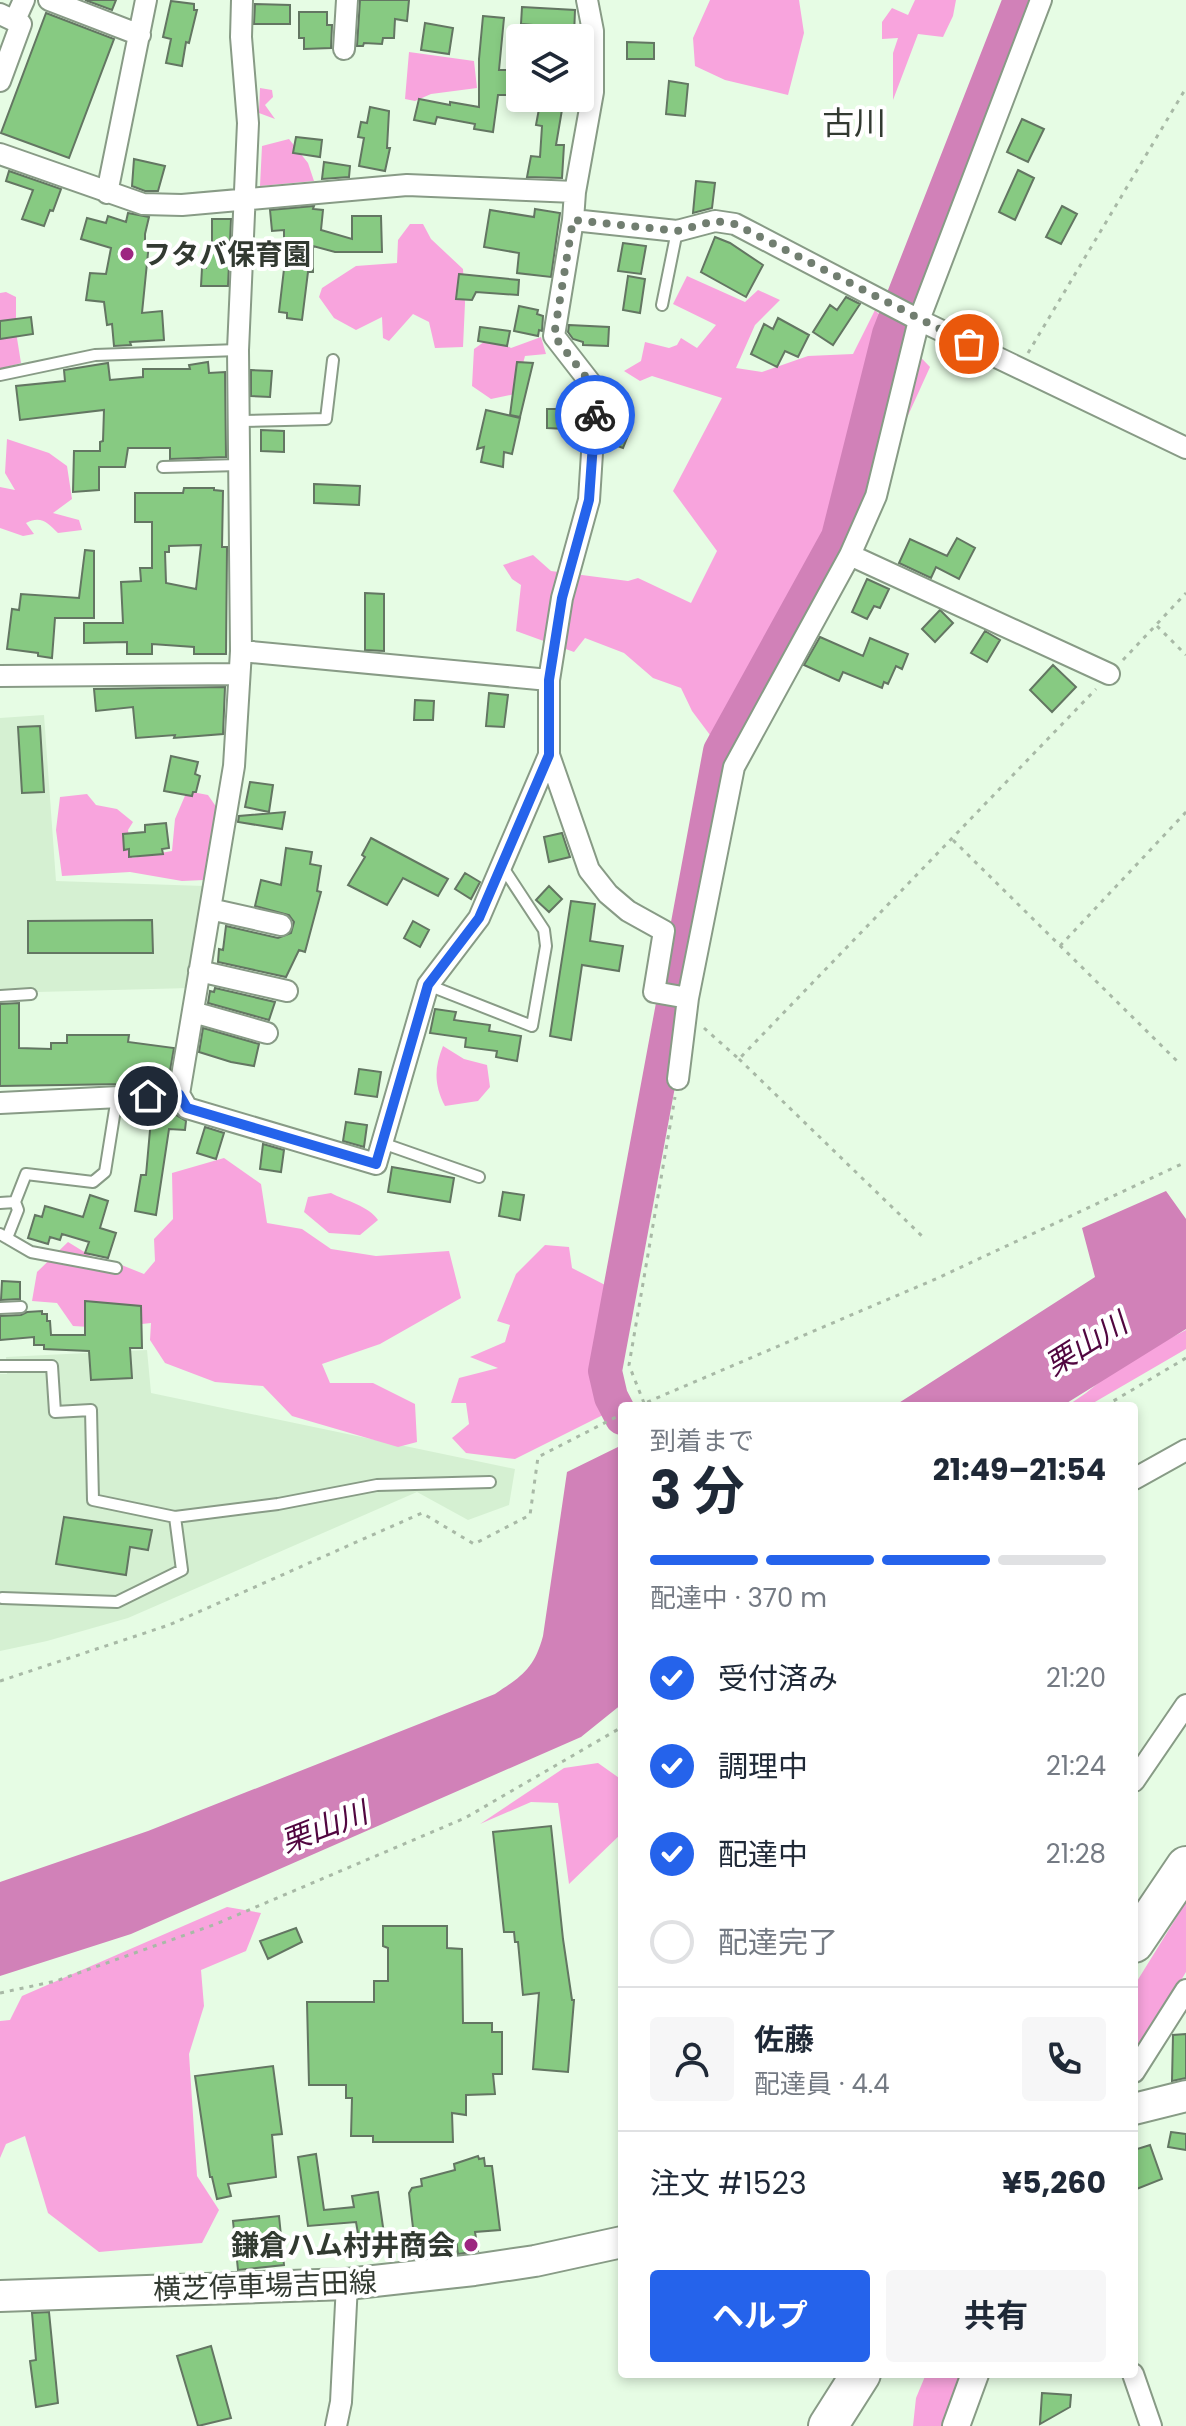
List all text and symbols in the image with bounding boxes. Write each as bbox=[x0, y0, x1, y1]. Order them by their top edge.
map controls bbox=[506, 24, 594, 112]
button: layers bbox=[506, 24, 594, 112]
district label: 古川 bbox=[822, 100, 886, 145]
place label: フタバ保育園 bbox=[143, 235, 311, 274]
marker: フタバ保育園 bbox=[118, 245, 136, 263]
pin bbox=[935, 310, 1003, 378]
icon: bag bbox=[947, 322, 991, 366]
courier bbox=[555, 375, 635, 455]
icon: bike bbox=[573, 393, 617, 437]
pin bbox=[114, 1062, 182, 1130]
icon: home bbox=[126, 1074, 170, 1118]
water label: 栗山川 bbox=[1036, 1300, 1138, 1386]
text: 到着まで bbox=[650, 1423, 754, 1459]
text: 21:49–21:54 bbox=[933, 1448, 1106, 1491]
text: 3 分 bbox=[650, 1454, 744, 1527]
text: 配達中 · 370 m bbox=[650, 1580, 827, 1616]
icon: check bbox=[650, 1656, 694, 1700]
text: 受付済み bbox=[718, 1657, 838, 1700]
text: 21:20 bbox=[1046, 1660, 1106, 1696]
icon: check bbox=[650, 1744, 694, 1788]
text: 調理中 bbox=[718, 1745, 808, 1788]
text: 21:24 bbox=[1046, 1748, 1106, 1784]
water label: 栗山川 bbox=[274, 1790, 377, 1863]
icon: check bbox=[650, 1832, 694, 1876]
text: 配達中 bbox=[718, 1833, 808, 1876]
text: 21:28 bbox=[1046, 1836, 1106, 1872]
text: 配達完了 bbox=[718, 1921, 838, 1964]
button: person bbox=[650, 2017, 734, 2101]
button: phone bbox=[1022, 2017, 1106, 2101]
text: 佐藤 bbox=[754, 2018, 814, 2061]
text: 配達員 · 4.4 bbox=[754, 2066, 890, 2102]
text: ¥5,260 bbox=[1002, 2161, 1106, 2204]
text: 注文 #1523 bbox=[650, 2162, 807, 2205]
place label: 鎌倉ハム村井商会 bbox=[231, 2226, 455, 2265]
marker: 鎌倉ハム村井商会 bbox=[462, 2236, 480, 2254]
street label: 横芝停車場吉田線 bbox=[152, 2263, 378, 2309]
button: ヘルプ bbox=[650, 2270, 870, 2362]
button: 共有 bbox=[886, 2270, 1106, 2362]

